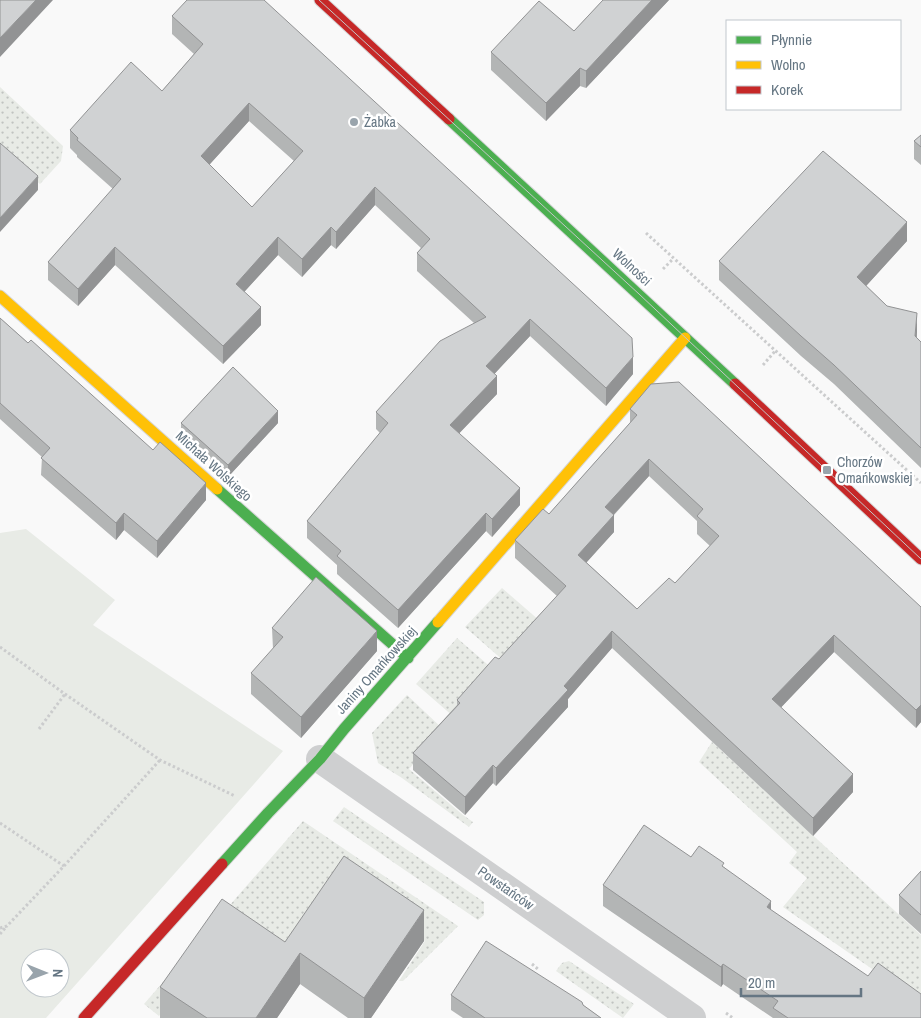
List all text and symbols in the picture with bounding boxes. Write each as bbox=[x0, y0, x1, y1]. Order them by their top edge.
legend bbox=[726, 20, 901, 110]
text: Płynnie bbox=[771, 29, 812, 50]
text: Wolno bbox=[771, 54, 806, 75]
text: Korek bbox=[771, 79, 804, 100]
place label: Żabka bbox=[364, 113, 397, 131]
marker: Żabka bbox=[348, 116, 360, 128]
street label: Wolności bbox=[609, 244, 655, 290]
street label: Michała Wolskiego bbox=[172, 427, 256, 505]
place label: Chorzów Omańkowskiej bbox=[837, 453, 912, 487]
marker: Chorzów Omańkowskiej bbox=[821, 464, 833, 476]
street label: Janiny Omańkowskiej bbox=[332, 622, 420, 718]
street label: Powstańców bbox=[474, 862, 538, 914]
north arrow bbox=[20, 948, 70, 998]
scale bar bbox=[741, 966, 861, 998]
text: N bbox=[49, 969, 67, 978]
text: 20 m bbox=[748, 972, 775, 993]

